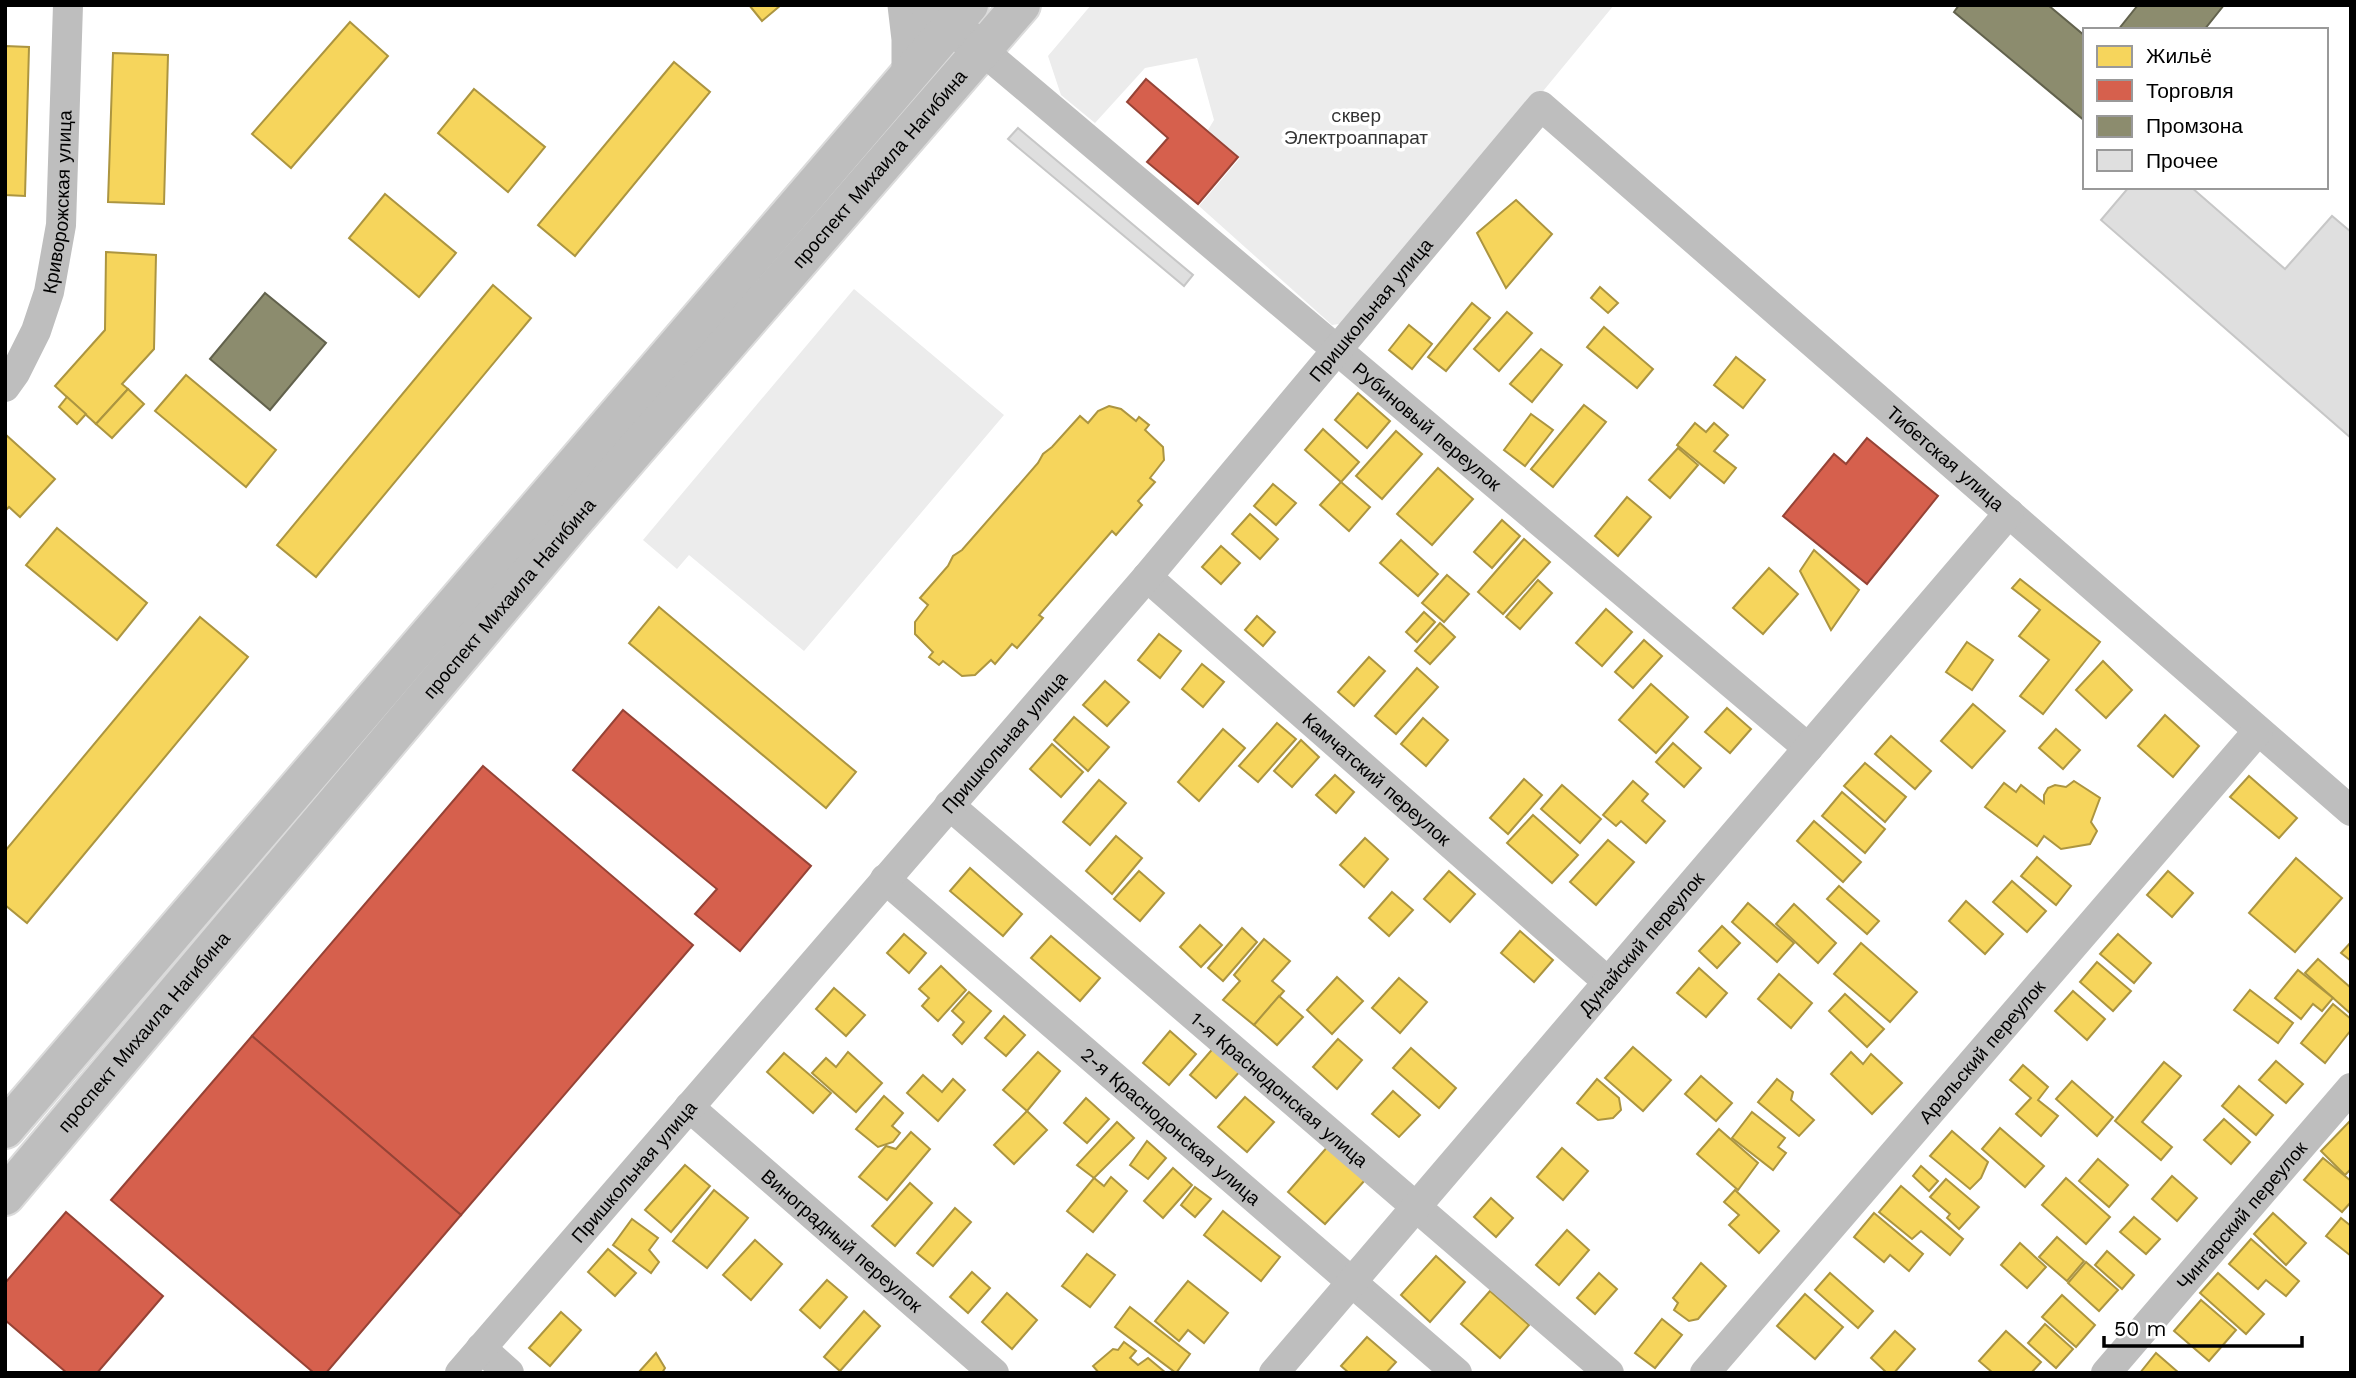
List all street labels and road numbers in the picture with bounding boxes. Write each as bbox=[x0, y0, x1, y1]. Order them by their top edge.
street label: проспект Михаила Нагибина bbox=[787, 65, 972, 273]
street label: Криворожская улица bbox=[38, 109, 77, 296]
street label: Пришкольная улица bbox=[1304, 233, 1438, 386]
street label: Рубиновый переулок bbox=[1348, 358, 1506, 496]
street label: Тибетская улица bbox=[1882, 401, 2009, 516]
street label: проспект Михаила Нагибина bbox=[418, 493, 601, 703]
street label: Пришкольная улица bbox=[937, 667, 1072, 818]
street label: Камчатский переулок bbox=[1298, 708, 1456, 851]
street label: Дунайский переулок bbox=[1574, 867, 1709, 1020]
street label: проспект Михаила Нагибина bbox=[53, 927, 235, 1137]
street label: Аральский переулок bbox=[1914, 975, 2050, 1128]
street label: 1-я Краснодонская улица bbox=[1186, 1007, 1373, 1173]
street label: 2-я Краснодонская улица bbox=[1076, 1043, 1265, 1210]
street label: Пришкольная улица bbox=[567, 1096, 702, 1248]
street label: Чингарский переулок bbox=[2172, 1136, 2312, 1294]
street label: Виноградный переулок bbox=[756, 1164, 927, 1318]

